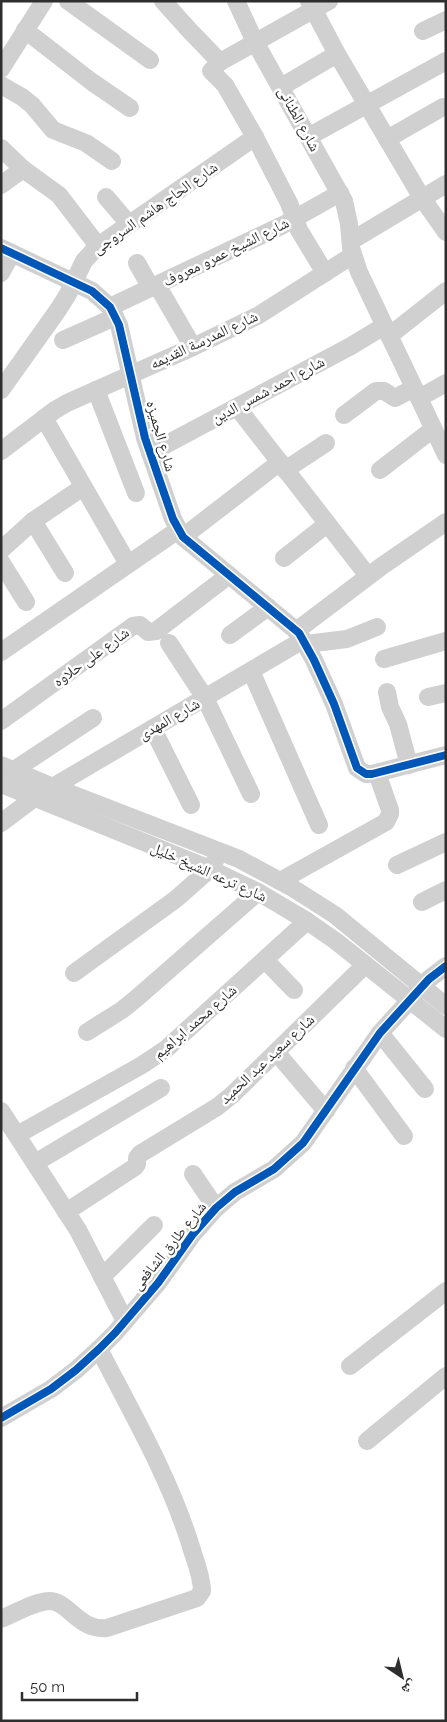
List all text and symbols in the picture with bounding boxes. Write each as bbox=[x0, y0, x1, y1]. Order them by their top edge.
street label: شارع الطنانى bbox=[273, 84, 324, 155]
street label: شارع الحاج هاشم السروجى bbox=[89, 158, 222, 259]
street label: شارع الشيخ عمرو معروف bbox=[160, 214, 292, 291]
street label: شارع المدرسة القديمه bbox=[147, 307, 261, 374]
street label: شارع احمد شمس الدين bbox=[208, 353, 328, 428]
street label: شارع الجميزه bbox=[141, 399, 180, 474]
street label: شارع على حلاوه bbox=[49, 623, 133, 691]
street label: شارع المهدى bbox=[135, 694, 203, 745]
street label: شارع ترعه الشيخ خليل bbox=[148, 838, 270, 907]
street label: شارع محمد ابراهيم bbox=[150, 981, 241, 1064]
street label: شارع سعيد عبد الحميد bbox=[216, 1010, 319, 1108]
street label: شارع طارق الشافعى bbox=[128, 1198, 211, 1295]
north arrow bbox=[377, 1652, 427, 1702]
scale bar bbox=[22, 1670, 138, 1702]
text: ش bbox=[398, 1676, 420, 1699]
text: 50 m bbox=[30, 1678, 65, 1696]

